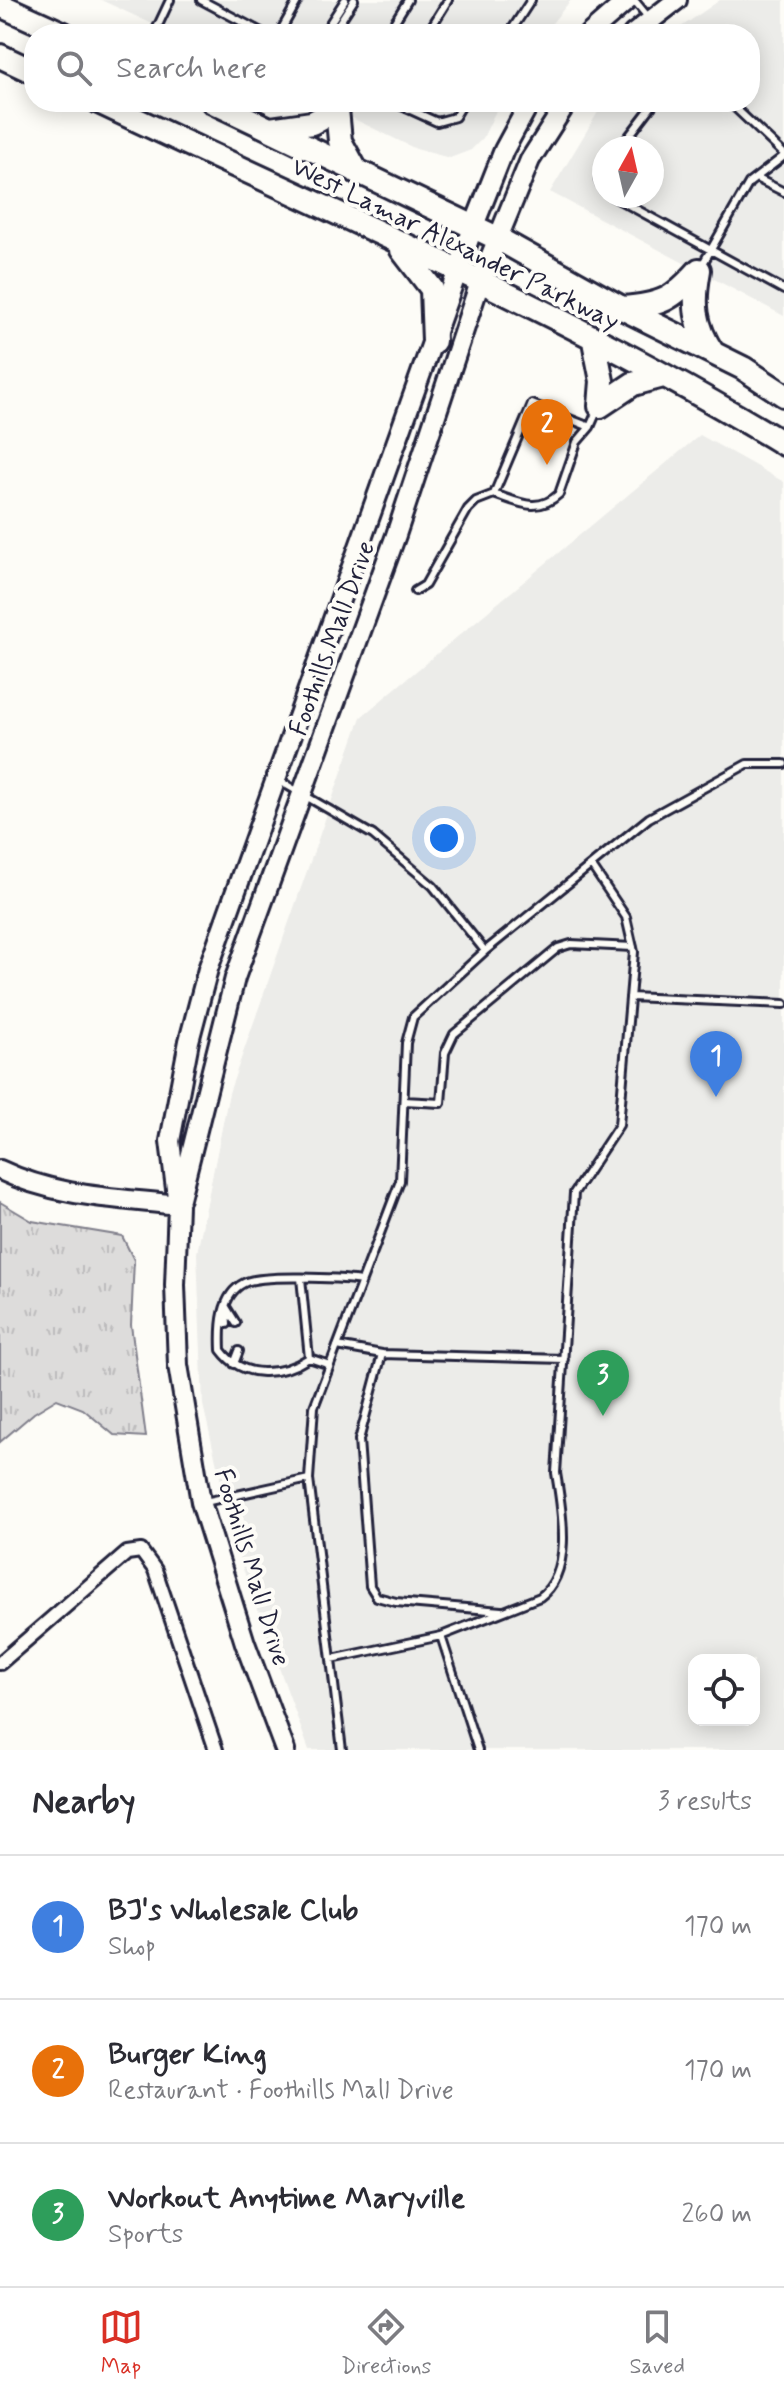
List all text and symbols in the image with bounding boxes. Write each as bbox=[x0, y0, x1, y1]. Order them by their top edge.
search box bbox=[24, 24, 760, 112]
icon: search bbox=[52, 46, 96, 90]
text: Search here bbox=[116, 49, 267, 88]
north arrow bbox=[592, 136, 664, 208]
street label: West Lamar Alexander Parkway bbox=[286, 150, 625, 339]
pin: 2 bbox=[521, 399, 573, 465]
street label: Foothills Mall Drive bbox=[282, 537, 384, 741]
your location bbox=[424, 818, 464, 858]
pin: 1 bbox=[690, 1031, 742, 1097]
pin: 3 bbox=[577, 1350, 629, 1416]
street label: Foothills Mall Drive bbox=[205, 1465, 297, 1671]
map controls bbox=[688, 1654, 760, 1726]
button: locate bbox=[688, 1654, 760, 1726]
text: Nearby bbox=[32, 1780, 136, 1825]
text: 3 results bbox=[658, 1785, 752, 1819]
text: BJ's Wholesale Club bbox=[108, 1891, 358, 1930]
text: 1 bbox=[52, 1910, 64, 1944]
text: 170 m bbox=[684, 1910, 752, 1944]
text: Shop bbox=[108, 1930, 156, 1964]
text: Burger King bbox=[108, 2035, 267, 2074]
text: 2 bbox=[52, 2054, 64, 2088]
text: 170 m bbox=[684, 2054, 752, 2088]
text: Restaurant · Foothills Mall Drive bbox=[108, 2074, 454, 2108]
text: Workout Anytime Maryville bbox=[108, 2179, 465, 2218]
text: 3 bbox=[52, 2198, 64, 2232]
text: 260 m bbox=[682, 2198, 752, 2232]
text: Sports bbox=[108, 2218, 183, 2252]
tab: Map bbox=[99, 2305, 143, 2381]
tab: Directions bbox=[341, 2305, 431, 2381]
tab: Saved bbox=[629, 2305, 685, 2381]

